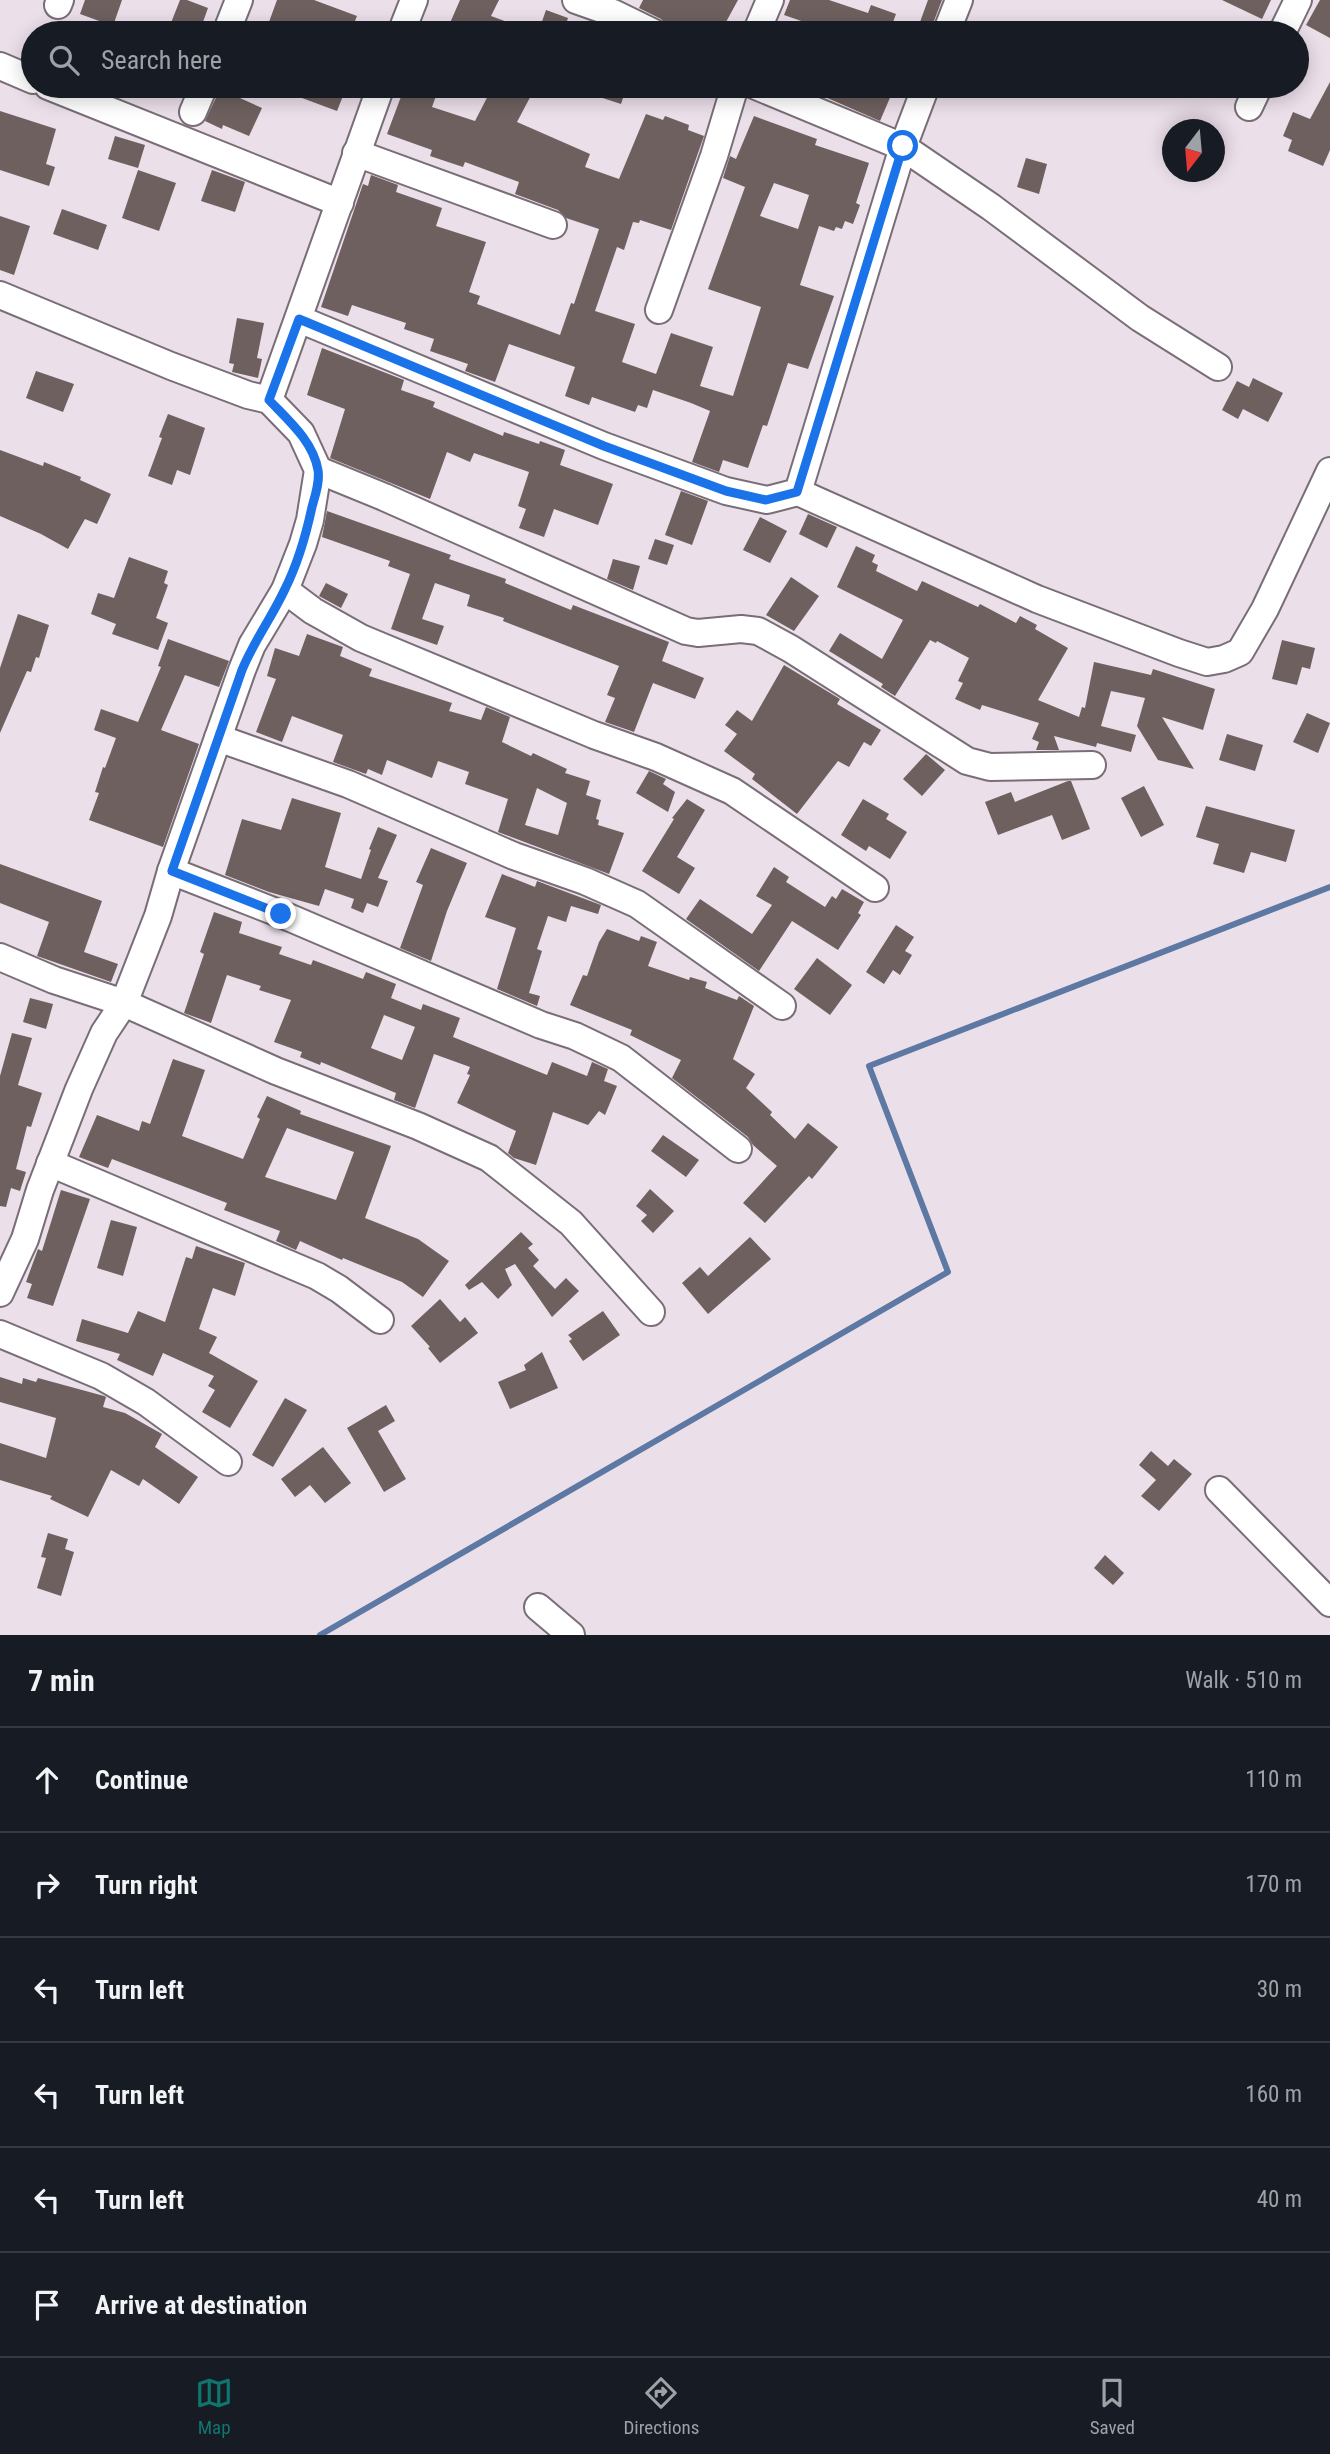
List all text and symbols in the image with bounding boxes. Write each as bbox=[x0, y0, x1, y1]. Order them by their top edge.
search box bbox=[21, 21, 1309, 98]
icon: search bbox=[45, 41, 83, 79]
text: Search here bbox=[101, 45, 222, 75]
north arrow bbox=[1162, 119, 1225, 182]
route start bbox=[887, 130, 918, 161]
route end bbox=[265, 898, 296, 929]
text: 7 min bbox=[28, 1663, 95, 1698]
text: Walk · 510 m bbox=[1185, 1667, 1302, 1694]
icon: ahead bbox=[28, 1761, 66, 1799]
text: Continue bbox=[95, 1765, 188, 1795]
text: 110 m bbox=[1245, 1766, 1302, 1793]
icon: right bbox=[28, 1866, 66, 1904]
text: Turn right bbox=[95, 1870, 197, 1900]
text: 170 m bbox=[1245, 1871, 1302, 1898]
icon: left bbox=[28, 1971, 66, 2009]
text: Turn left bbox=[95, 1975, 184, 2005]
text: 30 m bbox=[1257, 1976, 1302, 2003]
icon: left bbox=[28, 2076, 66, 2114]
text: Turn left bbox=[95, 2080, 184, 2110]
text: 160 m bbox=[1245, 2081, 1302, 2108]
icon: left bbox=[28, 2181, 66, 2219]
text: Turn left bbox=[95, 2185, 184, 2215]
text: 40 m bbox=[1257, 2186, 1302, 2213]
icon: arrive bbox=[28, 2286, 66, 2324]
text: Arrive at destination bbox=[95, 2290, 307, 2320]
tab: Map bbox=[195, 2374, 233, 2439]
tab: Directions bbox=[623, 2374, 699, 2439]
tab: Saved bbox=[1090, 2374, 1135, 2439]

